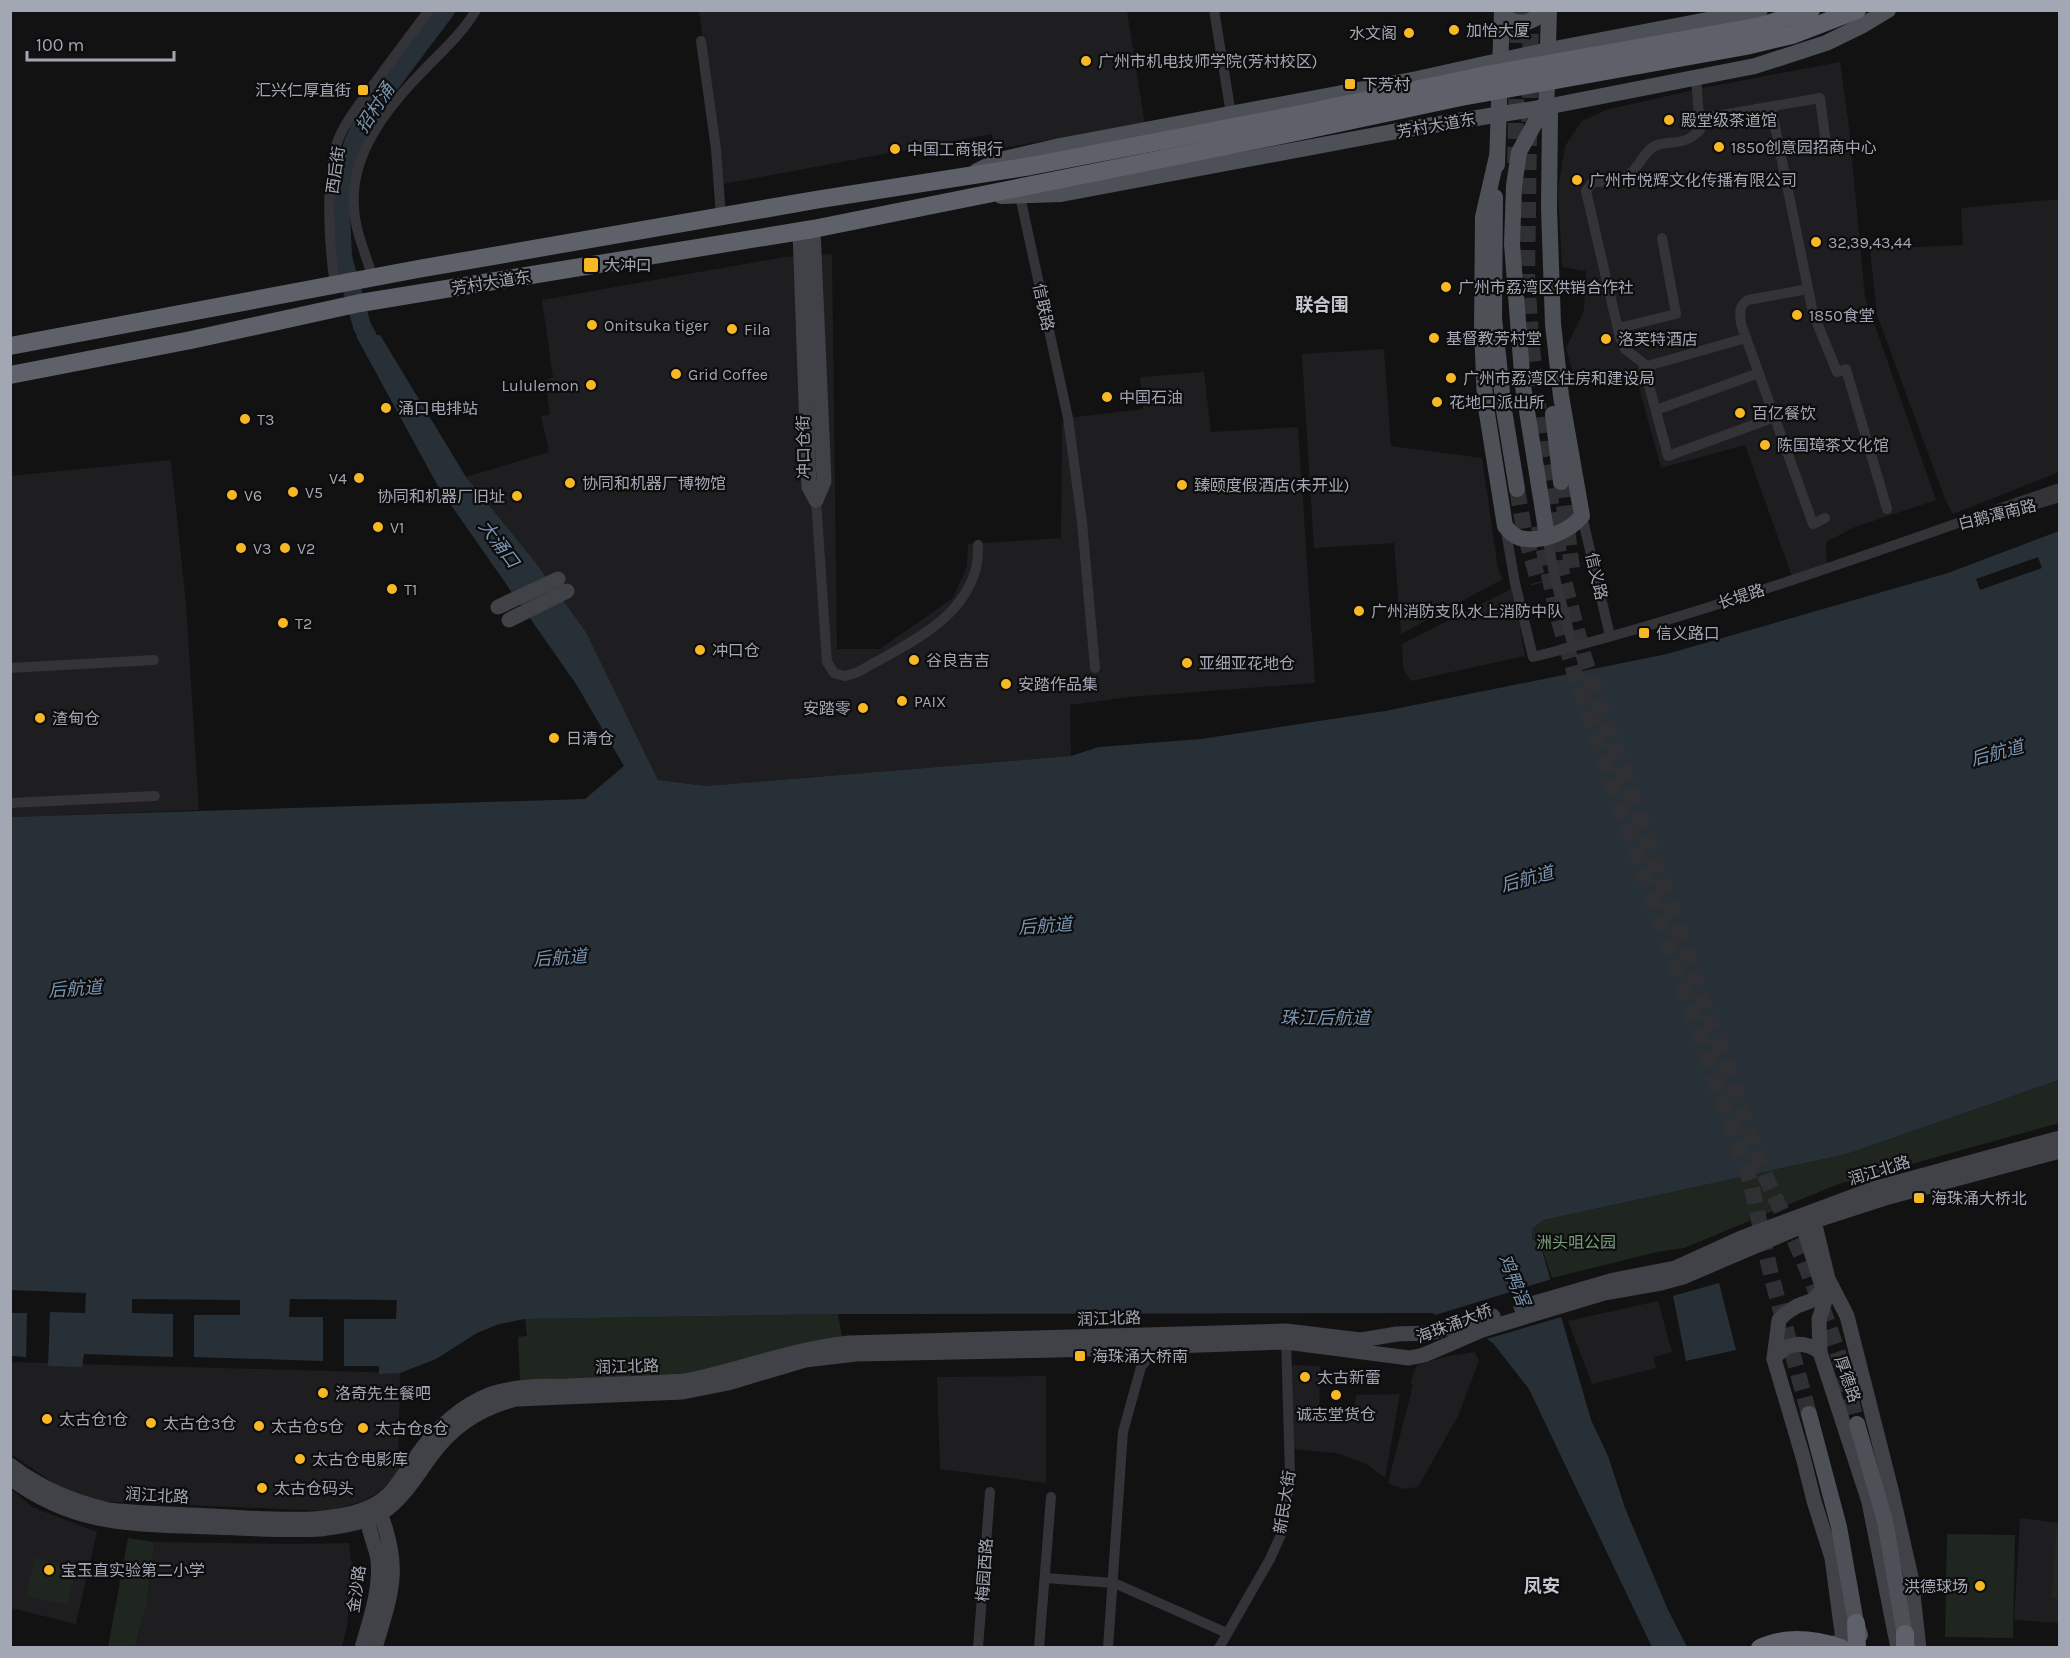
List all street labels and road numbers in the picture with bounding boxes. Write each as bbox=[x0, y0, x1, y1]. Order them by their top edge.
street label: 芳村大道东 bbox=[1395, 109, 1477, 142]
street label: 西后街 bbox=[323, 145, 348, 195]
street label: 芳村大道东 bbox=[450, 267, 532, 298]
street label: 信联路 bbox=[1029, 282, 1058, 333]
street label: 冲口仓街 bbox=[793, 415, 814, 479]
street label: 白鹅潭南路 bbox=[1956, 496, 2038, 533]
street label: 信义路 bbox=[1582, 551, 1611, 602]
street label: 长堤路 bbox=[1715, 580, 1767, 613]
street label: 润江北路 bbox=[1846, 1152, 1913, 1189]
street label: 海珠涌大桥 bbox=[1413, 1300, 1495, 1347]
street label: 润江北路 bbox=[1077, 1308, 1141, 1329]
street label: 厚德路 bbox=[1831, 1353, 1864, 1405]
street label: 润江北路 bbox=[595, 1356, 659, 1377]
street label: 新民大街 bbox=[1270, 1469, 1299, 1535]
street label: 润江北路 bbox=[125, 1484, 189, 1507]
street label: 梅园西路 bbox=[973, 1537, 996, 1603]
street label: 金沙路 bbox=[344, 1564, 369, 1614]

